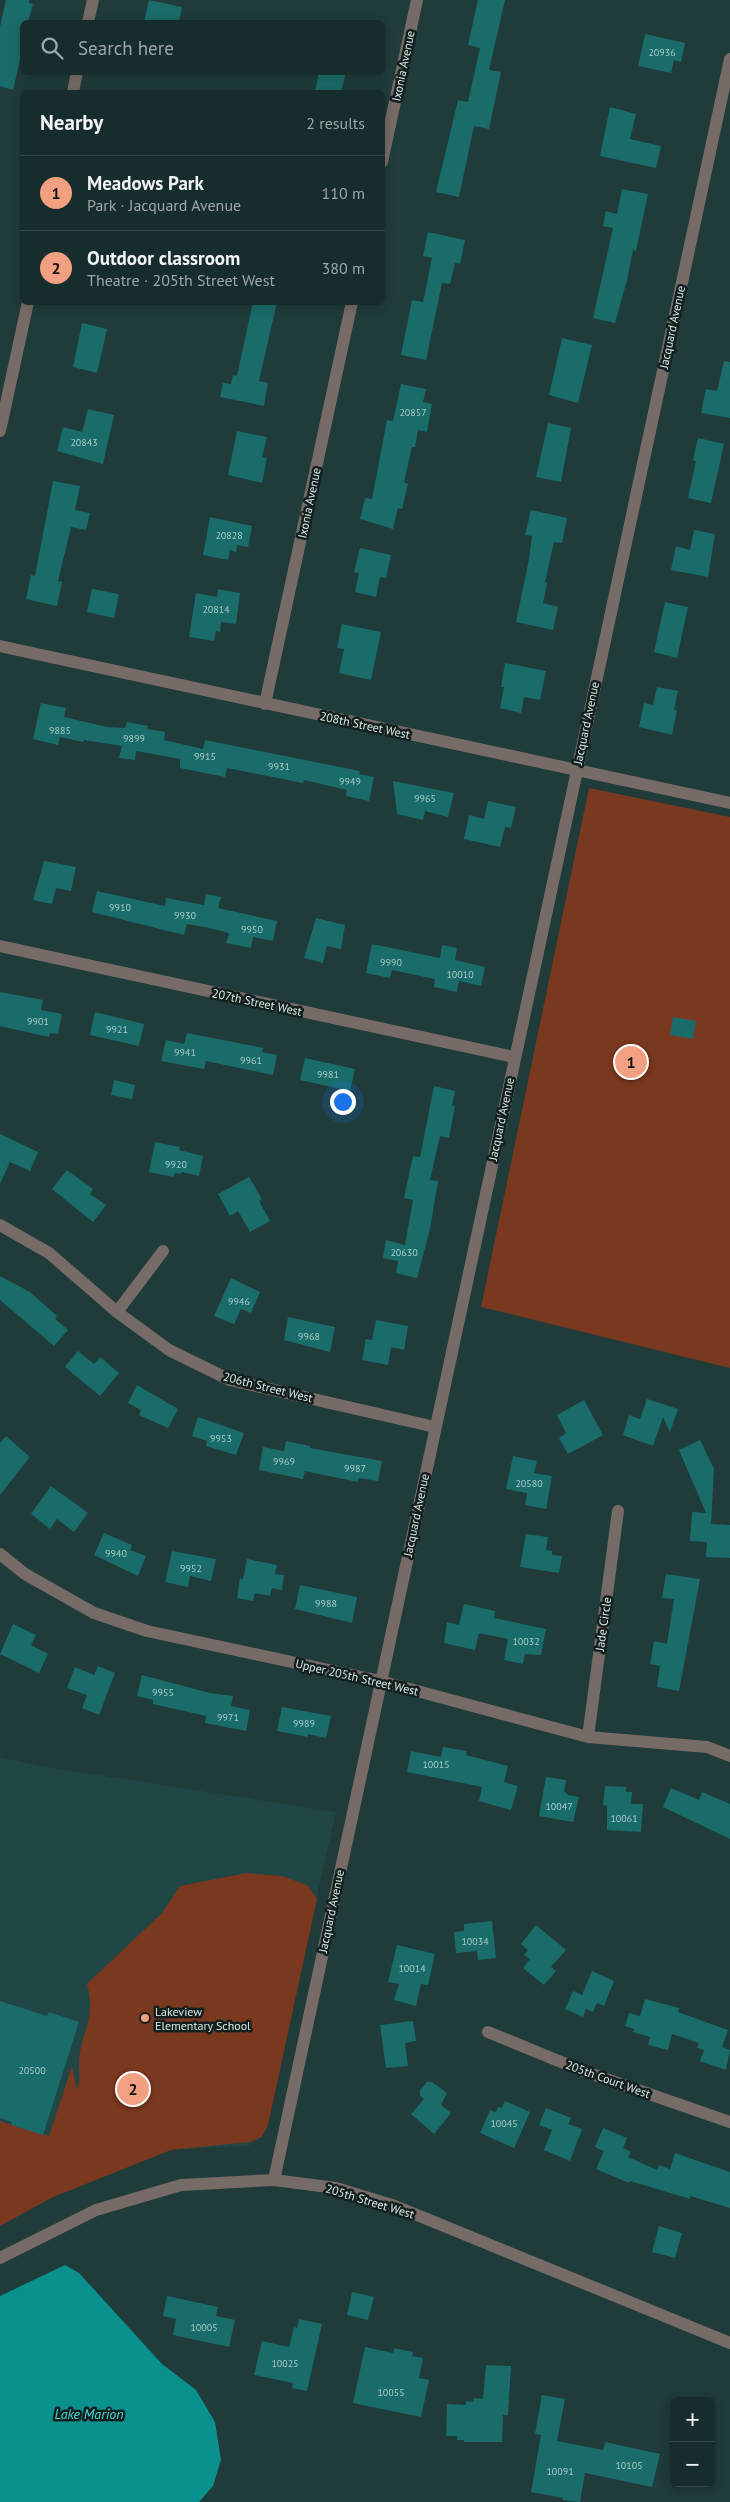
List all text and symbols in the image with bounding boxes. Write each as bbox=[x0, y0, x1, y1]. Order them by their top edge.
search box bbox=[20, 20, 385, 75]
street label: Ixonia Avenue bbox=[388, 29, 418, 103]
icon: search bbox=[38, 34, 66, 62]
text: Search here bbox=[78, 36, 174, 60]
house number: 20936 bbox=[648, 46, 676, 59]
text: Nearby bbox=[40, 109, 103, 136]
text: 2 results bbox=[306, 113, 365, 133]
text: Meadows Park bbox=[87, 171, 204, 195]
text: 1 bbox=[51, 183, 61, 203]
text: 110 m bbox=[322, 183, 365, 203]
text: Park · Jacquard Avenue bbox=[87, 195, 241, 215]
text: Outdoor classroom bbox=[87, 246, 240, 270]
text: 2 bbox=[51, 258, 61, 278]
text: 380 m bbox=[322, 258, 365, 278]
text: Theatre · 205th Street West bbox=[87, 270, 275, 290]
street label: Jacquard Avenue bbox=[656, 284, 688, 371]
house number: 20857 bbox=[399, 406, 427, 419]
house number: 20843 bbox=[70, 436, 98, 449]
street label: Ixonia Avenue bbox=[294, 466, 324, 540]
house number: 20828 bbox=[215, 529, 243, 542]
house number: 20814 bbox=[202, 603, 230, 616]
street label: Jacquard Avenue bbox=[570, 680, 602, 767]
street label: 208th Street West bbox=[319, 708, 411, 742]
house number: 9885 bbox=[49, 724, 71, 737]
house number: 9899 bbox=[123, 732, 145, 745]
house number: 9915 bbox=[194, 750, 216, 763]
house number: 9931 bbox=[268, 760, 290, 773]
house number: 9949 bbox=[339, 775, 361, 788]
house number: 9965 bbox=[414, 792, 436, 805]
house number: 9910 bbox=[109, 901, 131, 914]
house number: 9930 bbox=[174, 909, 196, 922]
house number: 9950 bbox=[241, 923, 263, 936]
house number: 9990 bbox=[380, 956, 402, 969]
house number: 10010 bbox=[446, 968, 474, 981]
street label: 207th Street West bbox=[211, 985, 303, 1019]
house number: 9901 bbox=[27, 1015, 49, 1028]
house number: 9921 bbox=[106, 1023, 128, 1036]
pin: 1 bbox=[615, 1043, 647, 1081]
house number: 9941 bbox=[174, 1046, 196, 1059]
house number: 9961 bbox=[240, 1054, 262, 1067]
house number: 9981 bbox=[317, 1068, 339, 1081]
street label: Jacquard Avenue bbox=[485, 1076, 517, 1163]
your location bbox=[330, 1089, 356, 1115]
house number: 9920 bbox=[165, 1158, 187, 1171]
house number: 20630 bbox=[390, 1246, 418, 1259]
house number: 9946 bbox=[228, 1295, 250, 1308]
house number: 9968 bbox=[298, 1330, 320, 1343]
street label: 206th Street West bbox=[222, 1369, 314, 1405]
house number: 9953 bbox=[210, 1432, 232, 1445]
house number: 9969 bbox=[273, 1455, 295, 1468]
house number: 9987 bbox=[344, 1462, 366, 1475]
street label: Jacquard Avenue bbox=[400, 1472, 432, 1559]
house number: 20580 bbox=[515, 1477, 543, 1490]
house number: 9940 bbox=[105, 1547, 127, 1560]
house number: 9952 bbox=[180, 1562, 202, 1575]
street label: Jade Circle bbox=[592, 1596, 614, 1653]
house number: 9988 bbox=[315, 1597, 337, 1610]
house number: 10032 bbox=[512, 1635, 540, 1648]
street label: Upper 205th Street West bbox=[294, 1656, 420, 1698]
house number: 9955 bbox=[152, 1686, 174, 1699]
house number: 9971 bbox=[217, 1711, 239, 1724]
house number: 9989 bbox=[293, 1717, 315, 1730]
house number: 10015 bbox=[422, 1758, 450, 1771]
house number: 10047 bbox=[545, 1800, 573, 1813]
house number: 10061 bbox=[610, 1812, 638, 1825]
street label: Jacquard Avenue bbox=[315, 1868, 347, 1955]
house number: 10034 bbox=[461, 1935, 489, 1948]
house number: 10014 bbox=[398, 1962, 426, 1975]
place label: Lakeview Elementary School bbox=[155, 2004, 251, 2033]
marker: Lakeview Elementary School bbox=[139, 2012, 151, 2024]
street label: 205th Court West bbox=[564, 2057, 652, 2101]
house number: 20500 bbox=[18, 2064, 46, 2077]
pin: 2 bbox=[117, 2070, 149, 2108]
house number: 10045 bbox=[490, 2117, 518, 2130]
street label: 205th Street West bbox=[324, 2180, 416, 2222]
house number: 10005 bbox=[190, 2321, 218, 2334]
house number: 10025 bbox=[271, 2357, 299, 2370]
house number: 10055 bbox=[377, 2386, 405, 2399]
map controls bbox=[670, 2397, 715, 2487]
button: + bbox=[670, 2397, 715, 2442]
water label: Lake Marion bbox=[54, 2405, 124, 2423]
button: − bbox=[670, 2442, 715, 2487]
house number: 10105 bbox=[615, 2459, 643, 2472]
house number: 10091 bbox=[546, 2465, 574, 2478]

